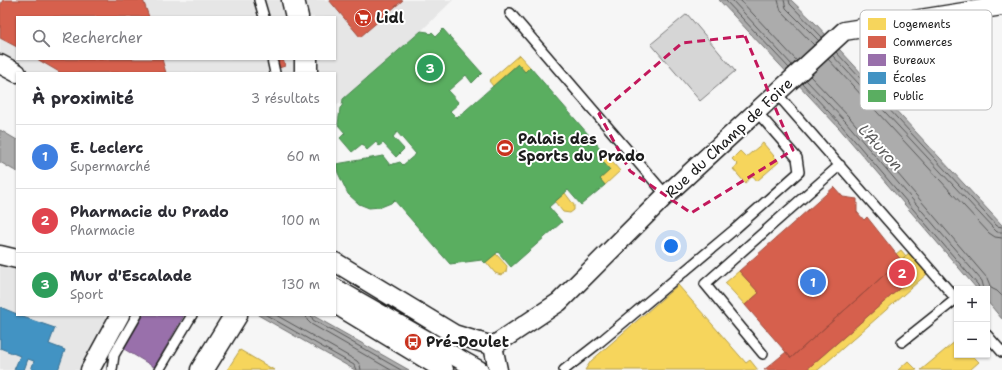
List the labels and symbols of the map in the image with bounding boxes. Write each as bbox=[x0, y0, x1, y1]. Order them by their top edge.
supermarket icon: Lidl bbox=[353, 8, 373, 28]
place label: Lidl bbox=[376, 8, 404, 28]
legend bbox=[860, 10, 992, 110]
text: Logements bbox=[893, 17, 951, 32]
text: Commerces bbox=[893, 35, 952, 50]
pin: 3 bbox=[417, 53, 443, 83]
text: Bureaux bbox=[893, 53, 936, 68]
text: Écoles bbox=[893, 70, 926, 86]
street label: Rue du Champ de Foire bbox=[661, 74, 797, 202]
text: Public bbox=[893, 89, 924, 104]
water label: L'Auron bbox=[854, 119, 908, 175]
place label: Palais des Sports du Prado bbox=[518, 129, 645, 166]
sports icon: Palais des Sports du Prado bbox=[495, 138, 515, 158]
your location bbox=[661, 236, 681, 256]
pin: 2 bbox=[889, 258, 915, 288]
pin: 1 bbox=[800, 267, 826, 297]
bus stop icon: Pré-Doulet bbox=[403, 332, 423, 352]
place label: Pré-Doulet bbox=[426, 332, 509, 352]

